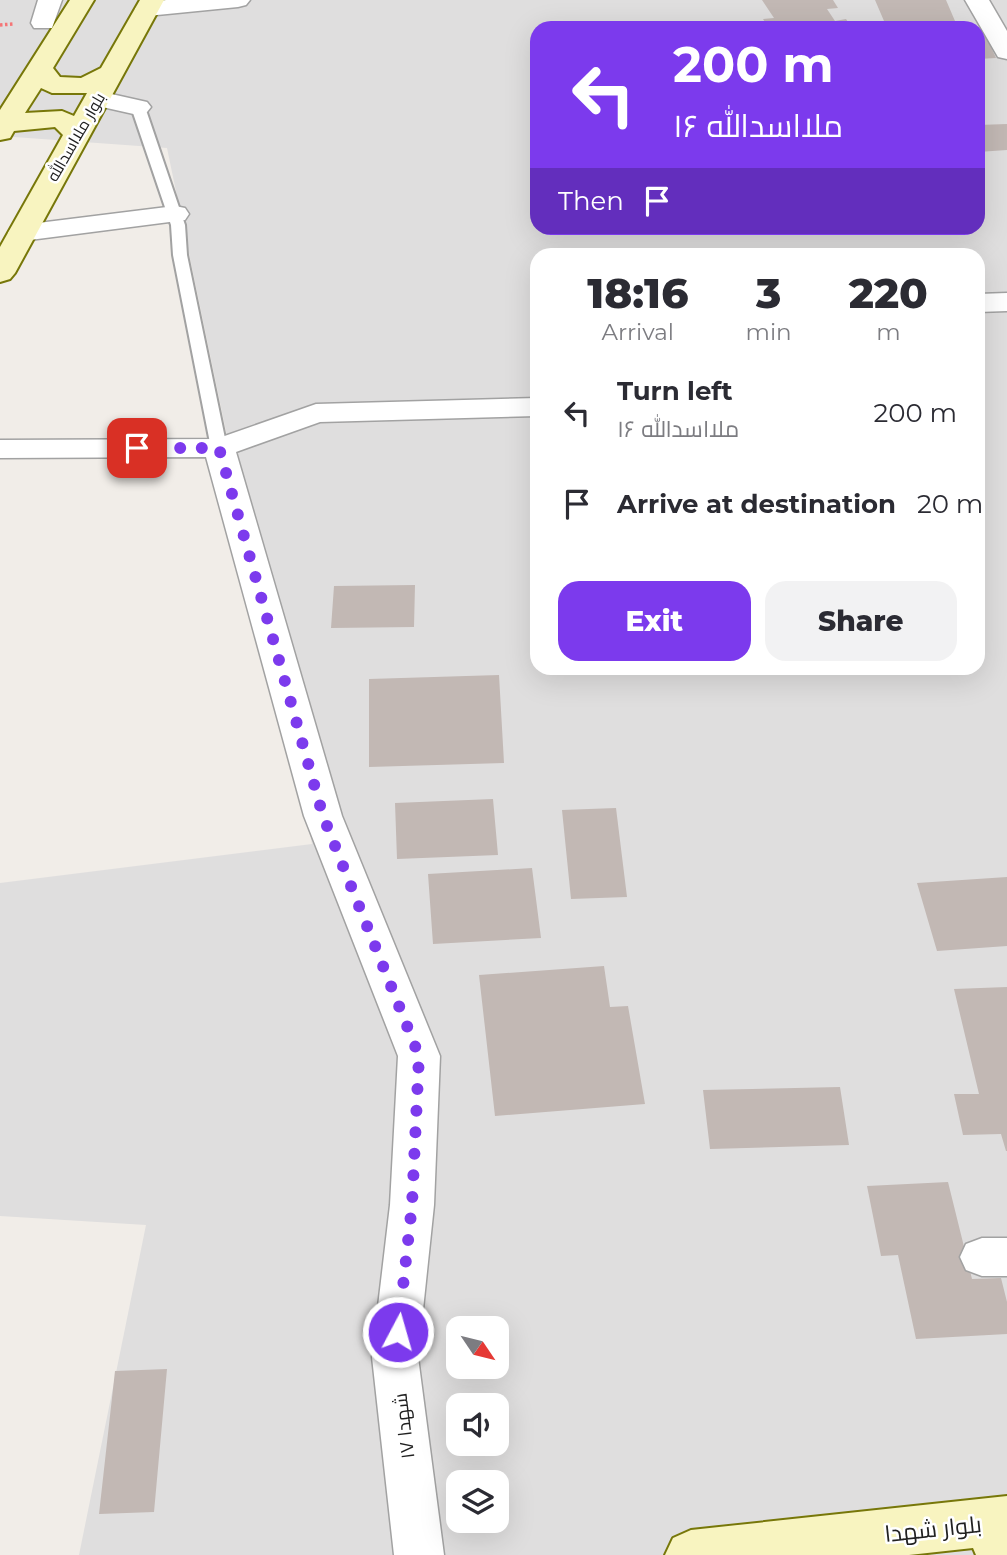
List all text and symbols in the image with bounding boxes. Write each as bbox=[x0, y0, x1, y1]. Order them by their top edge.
text: 200 m bbox=[673, 35, 834, 94]
icon: left bbox=[558, 49, 649, 140]
street label: بلوار ملااسدالله bbox=[42, 89, 109, 185]
text: ملااسدالله ۱۶ bbox=[673, 106, 843, 145]
icon: arrive bbox=[638, 182, 676, 220]
text: Then bbox=[558, 185, 624, 217]
text: 18:16 bbox=[587, 267, 688, 319]
text: 3 bbox=[756, 267, 781, 319]
text: 220 bbox=[849, 267, 928, 319]
text: Arrival bbox=[601, 318, 674, 346]
text: min bbox=[746, 318, 792, 346]
text: m bbox=[876, 318, 901, 346]
text: Turn left bbox=[617, 375, 733, 407]
icon: left bbox=[558, 394, 596, 432]
text: 200 m bbox=[873, 397, 957, 429]
text: ملااسدالله ۱۶ bbox=[617, 415, 739, 443]
pin bbox=[107, 418, 167, 478]
icon: arrive bbox=[118, 429, 156, 467]
icon: arrive bbox=[558, 485, 596, 523]
text: Arrive at destination bbox=[617, 488, 896, 520]
text: 20 m bbox=[917, 488, 983, 520]
button: Exit bbox=[558, 581, 751, 661]
button: Share bbox=[765, 581, 957, 661]
position arrow bbox=[361, 1295, 435, 1369]
north arrow bbox=[446, 1316, 509, 1379]
map controls bbox=[446, 1316, 509, 1533]
street label: شهدا ۱۷ bbox=[389, 1392, 419, 1460]
button: sound bbox=[446, 1393, 509, 1456]
button: layers bbox=[446, 1470, 509, 1533]
street label: بلوار شهدا bbox=[883, 1510, 983, 1548]

